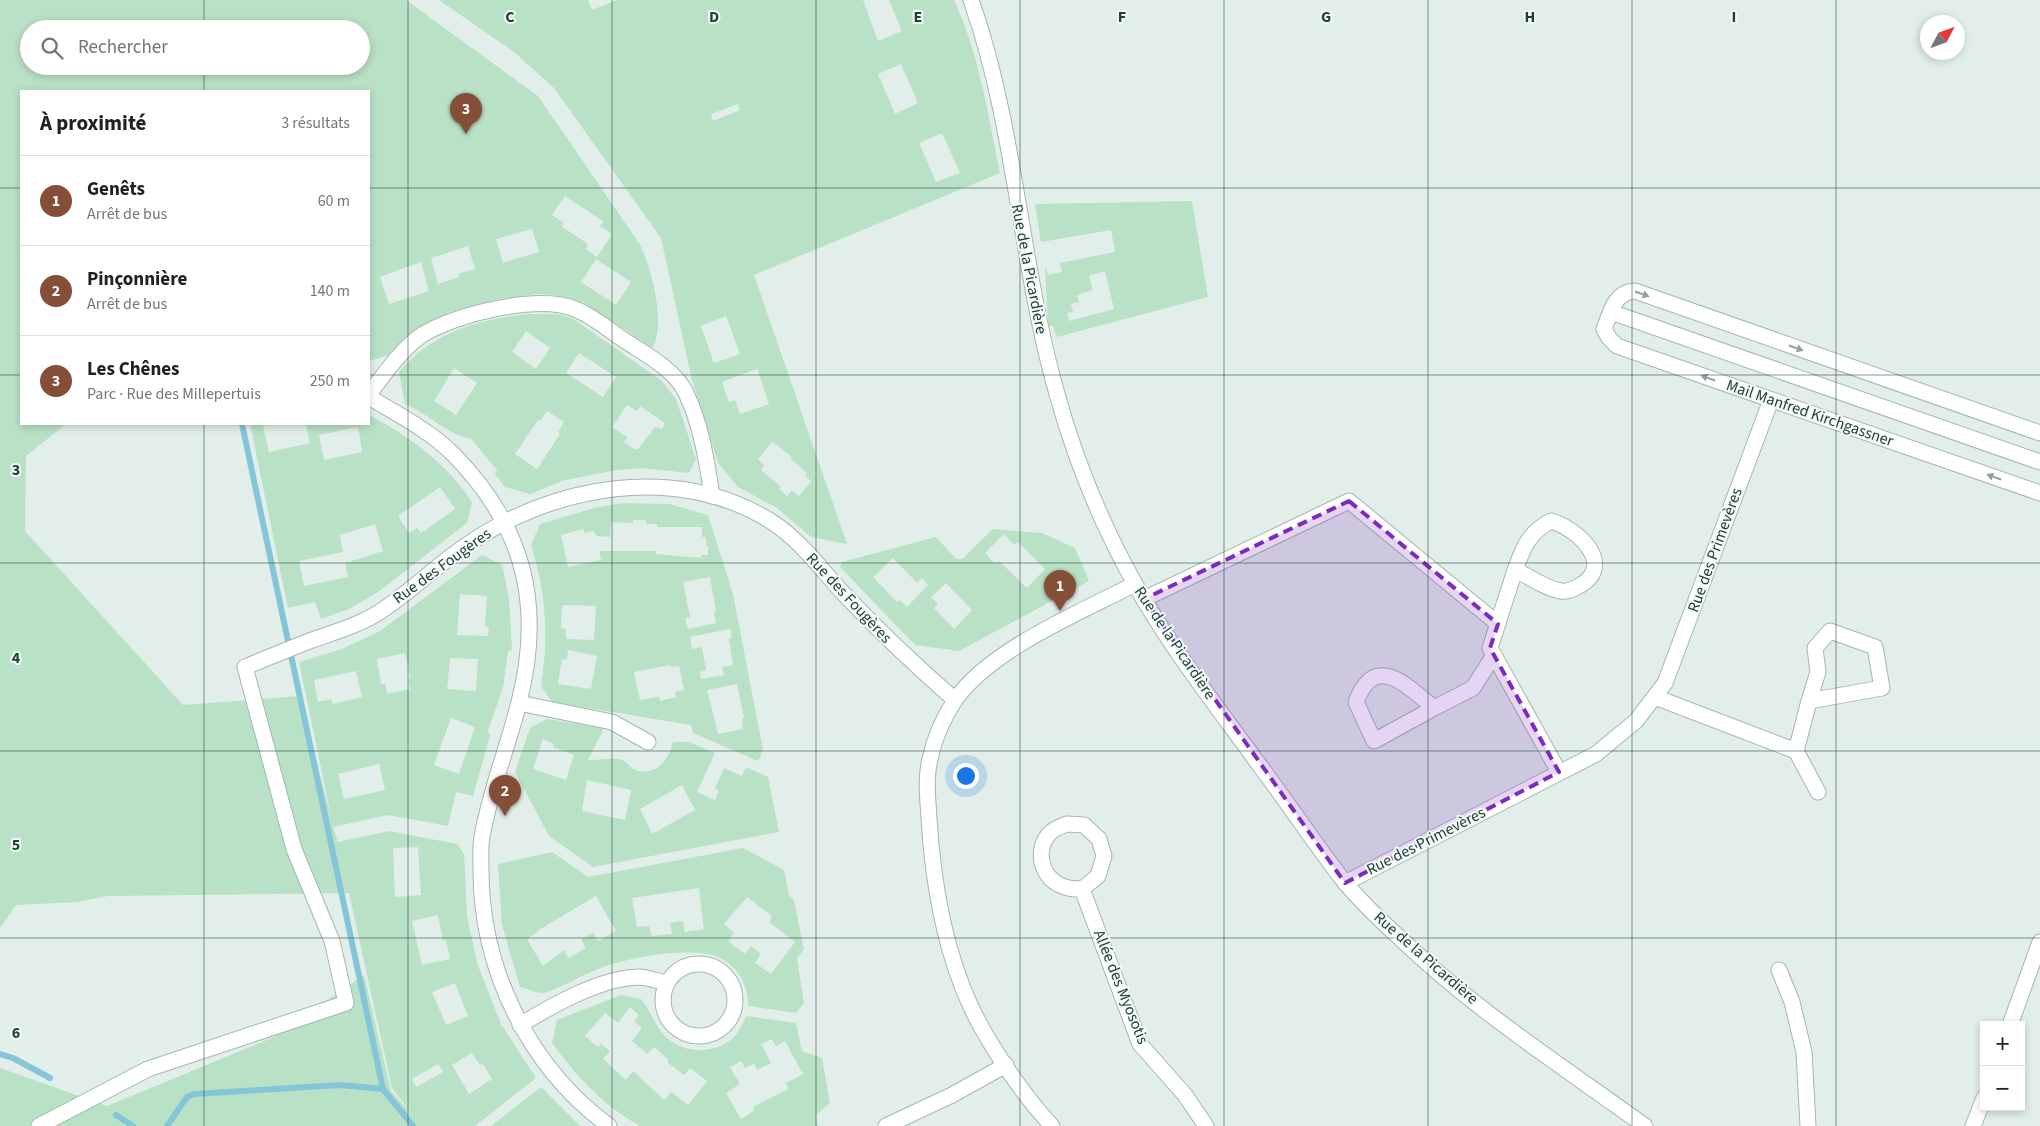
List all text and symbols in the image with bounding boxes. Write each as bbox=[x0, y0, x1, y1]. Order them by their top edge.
text: C bbox=[505, 6, 515, 28]
text: D bbox=[709, 6, 719, 28]
text: E bbox=[914, 6, 922, 28]
text: F bbox=[1118, 6, 1126, 28]
text: G bbox=[1321, 6, 1331, 28]
text: H bbox=[1525, 6, 1535, 28]
text: I bbox=[1732, 6, 1736, 28]
north arrow bbox=[1920, 15, 1965, 60]
search box bbox=[20, 20, 370, 75]
icon: search bbox=[38, 34, 66, 62]
text: Rechercher bbox=[78, 34, 168, 61]
pin: 3 bbox=[450, 93, 482, 134]
text: À proximité bbox=[40, 108, 146, 138]
text: 3 résultats bbox=[281, 112, 350, 134]
text: Genêts bbox=[87, 176, 145, 203]
text: 1 bbox=[52, 190, 60, 212]
text: 60 m bbox=[318, 190, 350, 212]
street label: Rue de la Picardière bbox=[1006, 202, 1052, 336]
text: Arrêt de bus bbox=[87, 203, 167, 225]
text: Pinçonnière bbox=[87, 266, 187, 293]
text: 2 bbox=[52, 280, 60, 302]
text: 140 m bbox=[310, 280, 350, 302]
one-way arrow bbox=[1635, 291, 1650, 298]
text: Arrêt de bus bbox=[87, 293, 167, 315]
one-way arrow bbox=[1789, 344, 1804, 352]
text: Les Chênes bbox=[87, 356, 180, 383]
text: 3 bbox=[52, 370, 60, 392]
text: 250 m bbox=[310, 370, 350, 392]
one-way arrow bbox=[1700, 374, 1715, 382]
street label: Mail Manfred Kirchgassner bbox=[1723, 374, 1897, 452]
text: Parc · Rue des Millepertuis bbox=[87, 383, 261, 405]
text: 3 bbox=[12, 459, 20, 481]
one-way arrow bbox=[1986, 473, 2001, 481]
street label: Rue des Primevères bbox=[1682, 484, 1748, 615]
street label: Rue des Fougères bbox=[388, 523, 496, 609]
street label: Rue des Fougères bbox=[801, 548, 897, 648]
pin: 1 bbox=[1044, 570, 1076, 611]
street label: Rue de la Picardière bbox=[1129, 582, 1221, 704]
text: 4 bbox=[12, 647, 21, 669]
your location bbox=[953, 763, 979, 789]
pin: 2 bbox=[489, 775, 521, 816]
street label: Rue des Primevères bbox=[1363, 801, 1490, 881]
text: 5 bbox=[12, 834, 20, 856]
street label: Rue de la Picardière bbox=[1369, 906, 1483, 1010]
street label: Allée des Myosotis bbox=[1088, 927, 1154, 1048]
map controls bbox=[1980, 1021, 2025, 1111]
button: + bbox=[1980, 1021, 2025, 1066]
text: 6 bbox=[12, 1022, 20, 1044]
button: − bbox=[1980, 1066, 2025, 1111]

